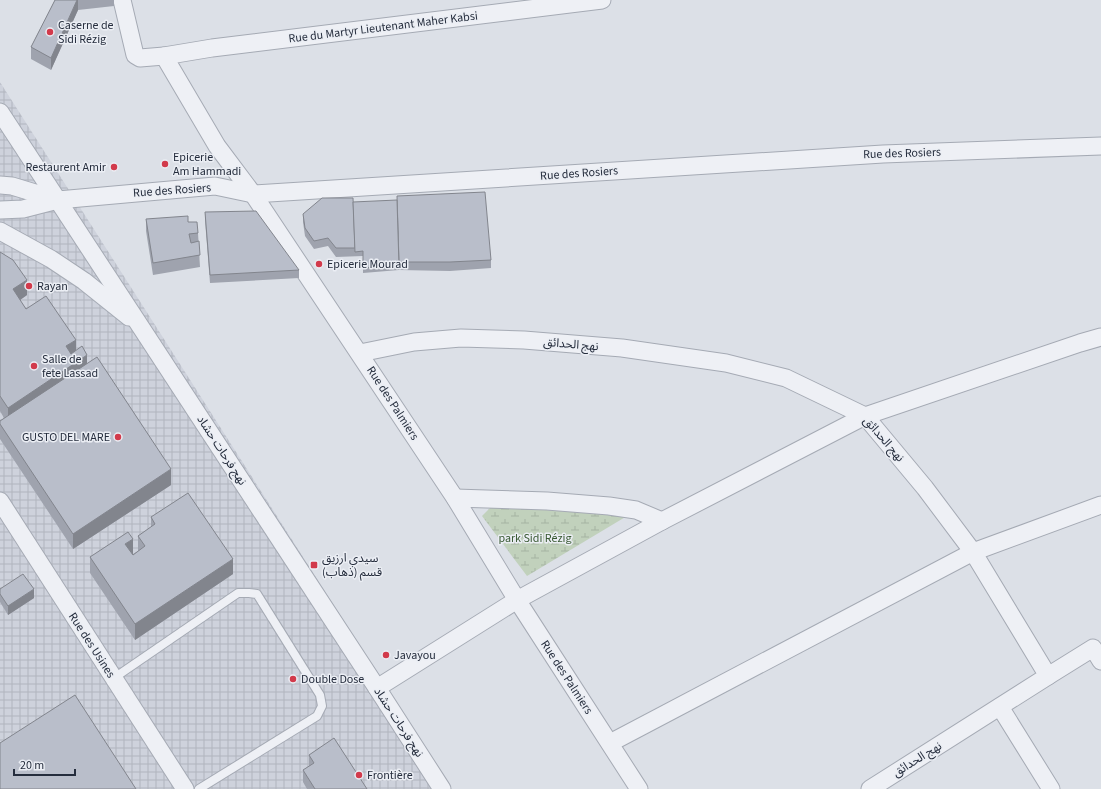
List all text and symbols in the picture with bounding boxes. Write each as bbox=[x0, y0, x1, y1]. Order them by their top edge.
street label: Rue du Martyr Lieutenant Maher Kabsi bbox=[287, 7, 479, 48]
place label: Caserne de Sidi Rézig bbox=[58, 17, 114, 48]
marker: Caserne de Sidi Rézig bbox=[45, 27, 55, 37]
street label: Rue des Rosiers bbox=[863, 144, 941, 163]
place label: Epicerie Am Hammadi bbox=[173, 149, 241, 180]
place label: Restaurent Amir bbox=[26, 159, 107, 176]
marker: Epicerie Am Hammadi bbox=[160, 159, 170, 169]
marker: Restaurent Amir bbox=[109, 162, 119, 172]
street label: Rue des Rosiers bbox=[540, 162, 619, 185]
street label: Rue des Rosiers bbox=[133, 179, 212, 202]
place label: Epicerie Mourad bbox=[327, 256, 408, 273]
marker: Epicerie Mourad bbox=[314, 259, 324, 269]
place label: Rayan bbox=[37, 278, 68, 295]
marker: Rayan bbox=[24, 281, 34, 291]
street label: نهج الحدائق bbox=[543, 334, 599, 355]
place label: Salle de fete Lassad bbox=[42, 351, 98, 382]
marker: Salle de fete Lassad bbox=[29, 361, 39, 371]
street label: Rue des Palmiers bbox=[362, 363, 423, 444]
street label: نهج فرحات حشاد bbox=[193, 412, 251, 489]
street label: نهج الحدائق bbox=[859, 413, 908, 466]
place label: GUSTO DEL MARE bbox=[22, 429, 110, 446]
marker: GUSTO DEL MARE bbox=[113, 432, 123, 442]
park label: park Sidi Rézig bbox=[498, 530, 572, 547]
place label: سيدي ارزيق قسم (ذهاب) bbox=[322, 550, 382, 581]
marker: سيدي ارزيق قسم (ذهاب) bbox=[309, 560, 319, 570]
street label: Rue des Usines bbox=[64, 609, 119, 681]
street label: Rue des Palmiers bbox=[536, 637, 597, 718]
place label: Javayou bbox=[394, 647, 436, 664]
marker: Javayou bbox=[381, 650, 391, 660]
place label: Double Dose bbox=[301, 671, 364, 688]
marker: Double Dose bbox=[288, 674, 298, 684]
street label: نهج فرحات حشاد bbox=[370, 684, 428, 761]
street label: نهج الحدائق bbox=[889, 738, 945, 781]
scale bar bbox=[14, 751, 75, 777]
text: 20 m bbox=[20, 757, 44, 774]
place label: Frontière bbox=[367, 767, 413, 784]
marker: Frontière bbox=[354, 770, 364, 780]

